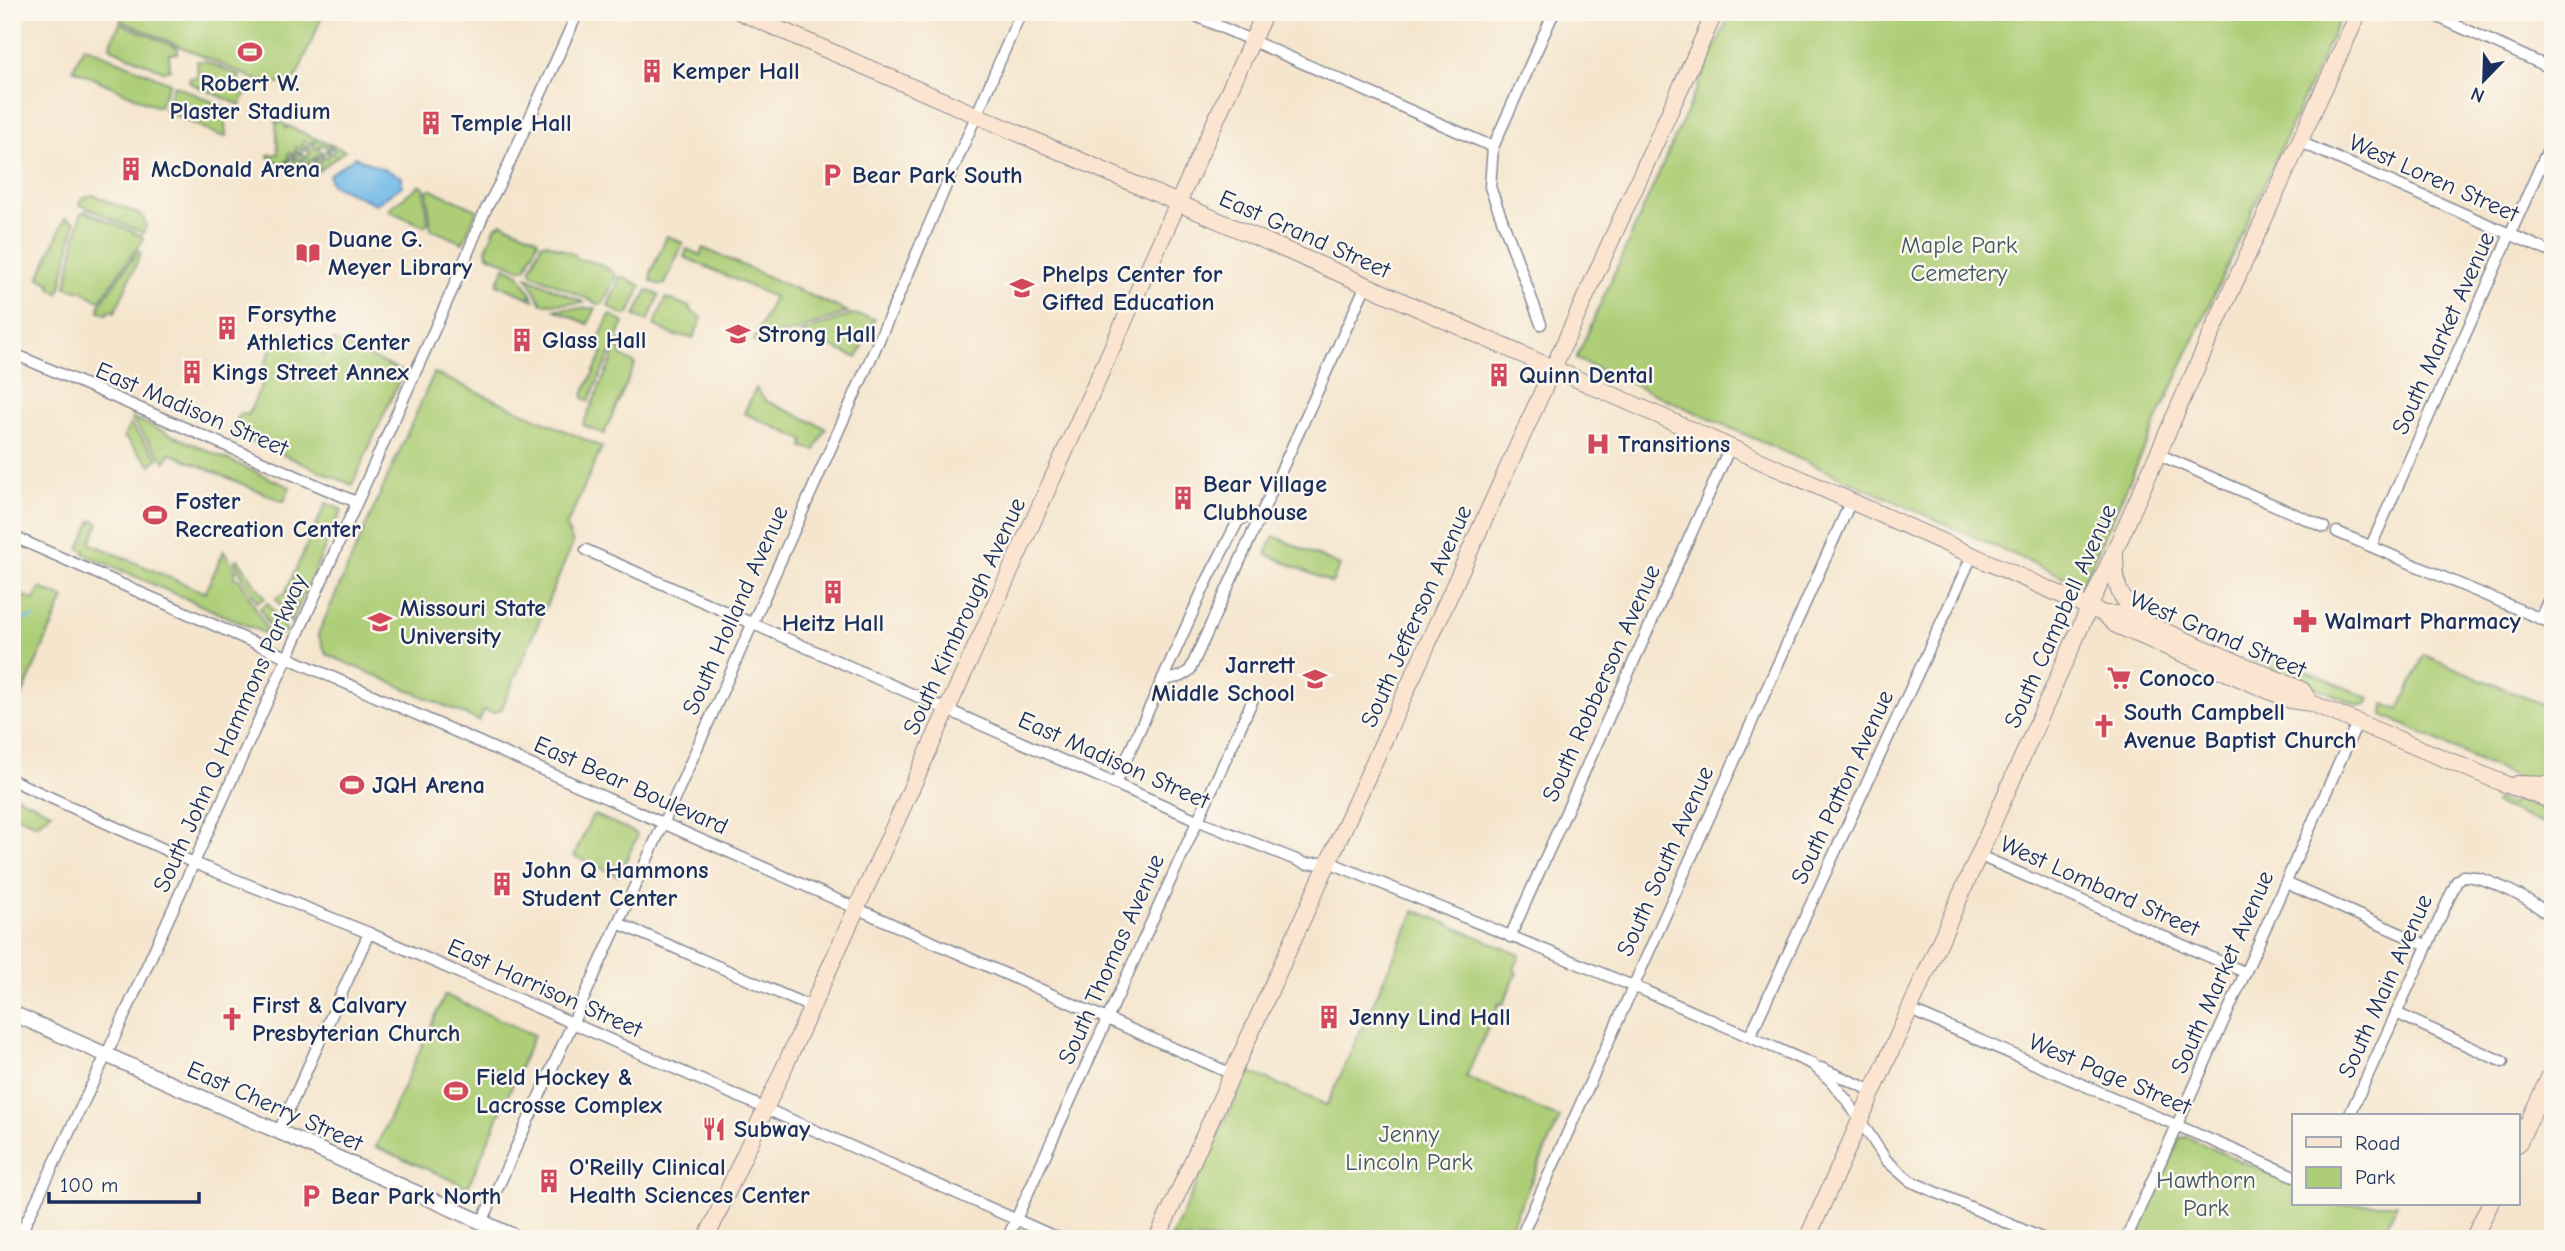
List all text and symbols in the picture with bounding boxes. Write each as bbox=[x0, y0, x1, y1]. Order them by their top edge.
sports icon: Robert W. Plaster Stadium bbox=[236, 38, 264, 66]
north arrow bbox=[2450, 46, 2520, 116]
building icon: Kemper Hall bbox=[638, 57, 666, 85]
place label: Kemper Hall bbox=[672, 57, 800, 85]
place label: Robert W. Plaster Stadium bbox=[169, 69, 331, 125]
text: N bbox=[2468, 82, 2488, 107]
building icon: Temple Hall bbox=[417, 109, 445, 137]
place label: Temple Hall bbox=[451, 109, 572, 137]
street label: West Loren Street bbox=[2345, 128, 2524, 228]
building icon: McDonald Arena bbox=[117, 155, 145, 183]
place label: McDonald Arena bbox=[151, 155, 320, 183]
parking icon: Bear Park South bbox=[818, 161, 846, 189]
place label: Bear Park South bbox=[852, 161, 1023, 189]
street label: East Grand Street bbox=[1215, 184, 1396, 285]
place label: Duane G. Meyer Library bbox=[328, 225, 472, 281]
street label: South Market Avenue bbox=[2386, 227, 2500, 439]
park label: Maple Park Cemetery bbox=[1901, 231, 2018, 287]
library icon: Duane G. Meyer Library bbox=[294, 239, 322, 267]
place label: Phelps Center for Gifted Education bbox=[1042, 260, 1223, 316]
school or university icon: Phelps Center for Gifted Education bbox=[1008, 274, 1036, 302]
place label: Forsythe Athletics Center bbox=[247, 300, 410, 356]
building icon: Forsythe Athletics Center bbox=[213, 314, 241, 342]
school or university icon: Strong Hall bbox=[724, 320, 752, 348]
place label: Strong Hall bbox=[758, 320, 876, 348]
building icon: Glass Hall bbox=[508, 326, 536, 354]
place label: Glass Hall bbox=[542, 326, 646, 354]
street label: East Madison Street bbox=[92, 356, 293, 463]
building icon: Kings Street Annex bbox=[178, 358, 206, 386]
place label: Kings Street Annex bbox=[212, 358, 409, 386]
building icon: Quinn Dental bbox=[1485, 361, 1513, 389]
place label: Quinn Dental bbox=[1519, 361, 1653, 389]
hospital icon: Transitions bbox=[1584, 430, 1612, 458]
place label: Transitions bbox=[1618, 430, 1730, 458]
place label: Bear Village Clubhouse bbox=[1203, 470, 1327, 526]
building icon: Bear Village Clubhouse bbox=[1169, 484, 1197, 512]
place label: Foster Recreation Center bbox=[175, 487, 361, 543]
street label: South Kimbrough Avenue bbox=[897, 493, 1031, 739]
street label: South Jefferson Avenue bbox=[1354, 500, 1478, 732]
street label: South Campbell Avenue bbox=[1998, 500, 2122, 732]
sports icon: Foster Recreation Center bbox=[141, 501, 169, 529]
street label: South Holland Avenue bbox=[676, 501, 794, 719]
street label: South Robberson Avenue bbox=[1536, 560, 1666, 806]
street label: South John Q Hammons Parkway bbox=[147, 569, 313, 896]
building icon: Heitz Hall bbox=[819, 578, 847, 606]
street label: West Grand Street bbox=[2126, 584, 2311, 684]
place label: Missouri State University bbox=[400, 594, 546, 650]
pharmacy icon: Walmart Pharmacy bbox=[2291, 607, 2319, 635]
place label: Walmart Pharmacy bbox=[2325, 607, 2521, 635]
school or university icon: Missouri State University bbox=[366, 608, 394, 636]
place label: Heitz Hall bbox=[782, 609, 884, 637]
place label: Jarrett Middle School bbox=[1151, 651, 1296, 707]
supermarket icon: Conoco bbox=[2105, 664, 2133, 692]
place label: Conoco bbox=[2139, 664, 2215, 692]
school or university icon: Jarrett Middle School bbox=[1301, 665, 1329, 693]
street label: South Patton Avenue bbox=[1785, 686, 1899, 888]
place label: South Campbell Avenue Baptist Church bbox=[2124, 698, 2357, 754]
street label: East Madison Street bbox=[1014, 705, 1215, 815]
church icon: South Campbell Avenue Baptist Church bbox=[2090, 712, 2118, 740]
street label: East Bear Boulevard bbox=[530, 730, 732, 840]
street label: South South Avenue bbox=[1611, 762, 1719, 960]
sports icon: JQH Arena bbox=[338, 771, 366, 799]
place label: JQH Arena bbox=[372, 771, 485, 799]
street label: West Lombard Street bbox=[1996, 829, 2205, 943]
street label: South Thomas Avenue bbox=[1052, 849, 1170, 1069]
place label: John Q Hammons Student Center bbox=[522, 856, 708, 912]
street label: South Market Avenue bbox=[2165, 866, 2279, 1078]
building icon: John Q Hammons Student Center bbox=[488, 870, 516, 898]
street label: South Main Avenue bbox=[2332, 890, 2438, 1082]
street label: East Harrison Street bbox=[443, 933, 648, 1044]
place label: First & Calvary Presbyterian Church bbox=[252, 991, 460, 1047]
building icon: Jenny Lind Hall bbox=[1315, 1003, 1343, 1031]
place label: Jenny Lind Hall bbox=[1349, 1003, 1511, 1031]
church icon: First & Calvary Presbyterian Church bbox=[218, 1005, 246, 1033]
street label: West Page Street bbox=[2025, 1027, 2196, 1121]
street label: East Cherry Street bbox=[183, 1055, 368, 1158]
place label: Field Hockey & Lacrosse Complex bbox=[476, 1063, 662, 1119]
sports icon: Field Hockey & Lacrosse Complex bbox=[442, 1077, 470, 1105]
legend bbox=[2292, 1114, 2520, 1206]
restaurant icon: Subway bbox=[700, 1115, 728, 1143]
place label: Subway bbox=[734, 1115, 810, 1143]
park label: Jenny Lincoln Park bbox=[1345, 1120, 1473, 1176]
text: Road bbox=[2355, 1131, 2400, 1155]
place label: O'Reilly Clinical Health Sciences Center bbox=[569, 1153, 810, 1209]
scale bar bbox=[49, 1160, 200, 1204]
text: Park bbox=[2355, 1165, 2395, 1189]
park label: Hawthorn Park bbox=[2156, 1166, 2256, 1222]
building icon: O'Reilly Clinical Health Sciences Center bbox=[535, 1167, 563, 1195]
text: 100 m bbox=[60, 1173, 118, 1197]
parking icon: Bear Park North bbox=[297, 1182, 325, 1210]
place label: Bear Park North bbox=[331, 1182, 502, 1210]

